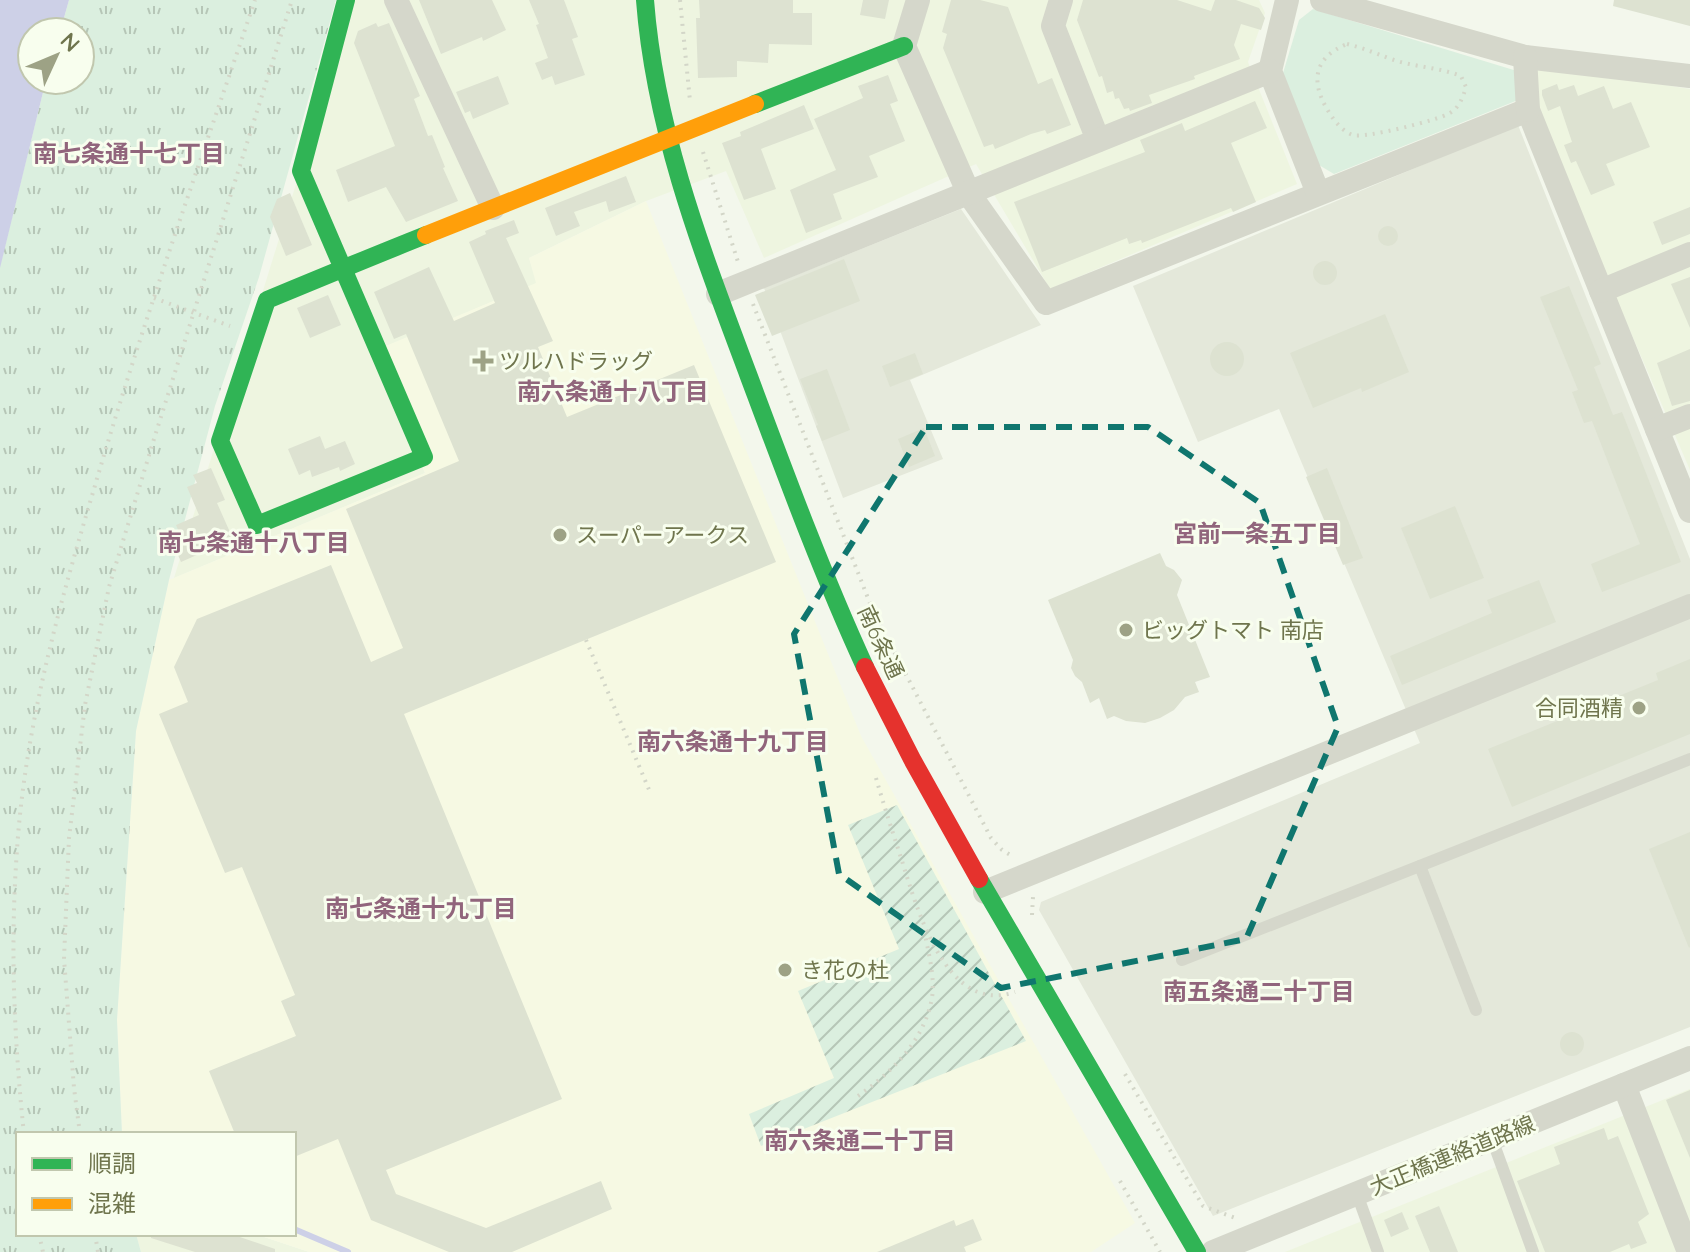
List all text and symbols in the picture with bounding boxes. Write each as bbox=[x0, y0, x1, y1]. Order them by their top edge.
north arrow bbox=[16, 16, 96, 96]
text: N bbox=[55, 27, 86, 58]
district label: 南七条通十七丁目 bbox=[33, 138, 225, 168]
place label: ツルハドラッグ bbox=[499, 347, 653, 375]
marker: ツルハドラッグ bbox=[474, 352, 492, 370]
district label: 南六条通十八丁目 bbox=[517, 376, 709, 406]
district label: 宮前一条五丁目 bbox=[1173, 518, 1341, 548]
place label: スーパーアークス bbox=[576, 521, 749, 549]
marker: スーパーアークス bbox=[551, 526, 569, 544]
district label: 南七条通十八丁目 bbox=[158, 527, 350, 557]
street label: 南6条通 bbox=[852, 601, 910, 683]
place label: ビッグトマト 南店 bbox=[1142, 616, 1324, 644]
marker: ビッグトマト 南店 bbox=[1117, 621, 1135, 639]
place label: 合同酒精 bbox=[1535, 694, 1623, 722]
marker: 合同酒精 bbox=[1630, 699, 1648, 717]
district label: 南六条通十九丁目 bbox=[637, 726, 829, 756]
district label: 南七条通十九丁目 bbox=[325, 893, 517, 923]
place label: き花の杜 bbox=[801, 956, 889, 984]
marker: き花の杜 bbox=[776, 961, 794, 979]
district label: 南五条通二十丁目 bbox=[1163, 976, 1355, 1006]
street label: 大正橋連絡道路線 bbox=[1365, 1109, 1539, 1201]
district label: 南六条通二十丁目 bbox=[764, 1125, 956, 1155]
legend bbox=[16, 1132, 296, 1236]
text: 順調 bbox=[88, 1148, 136, 1178]
text: 混雑 bbox=[88, 1188, 136, 1218]

